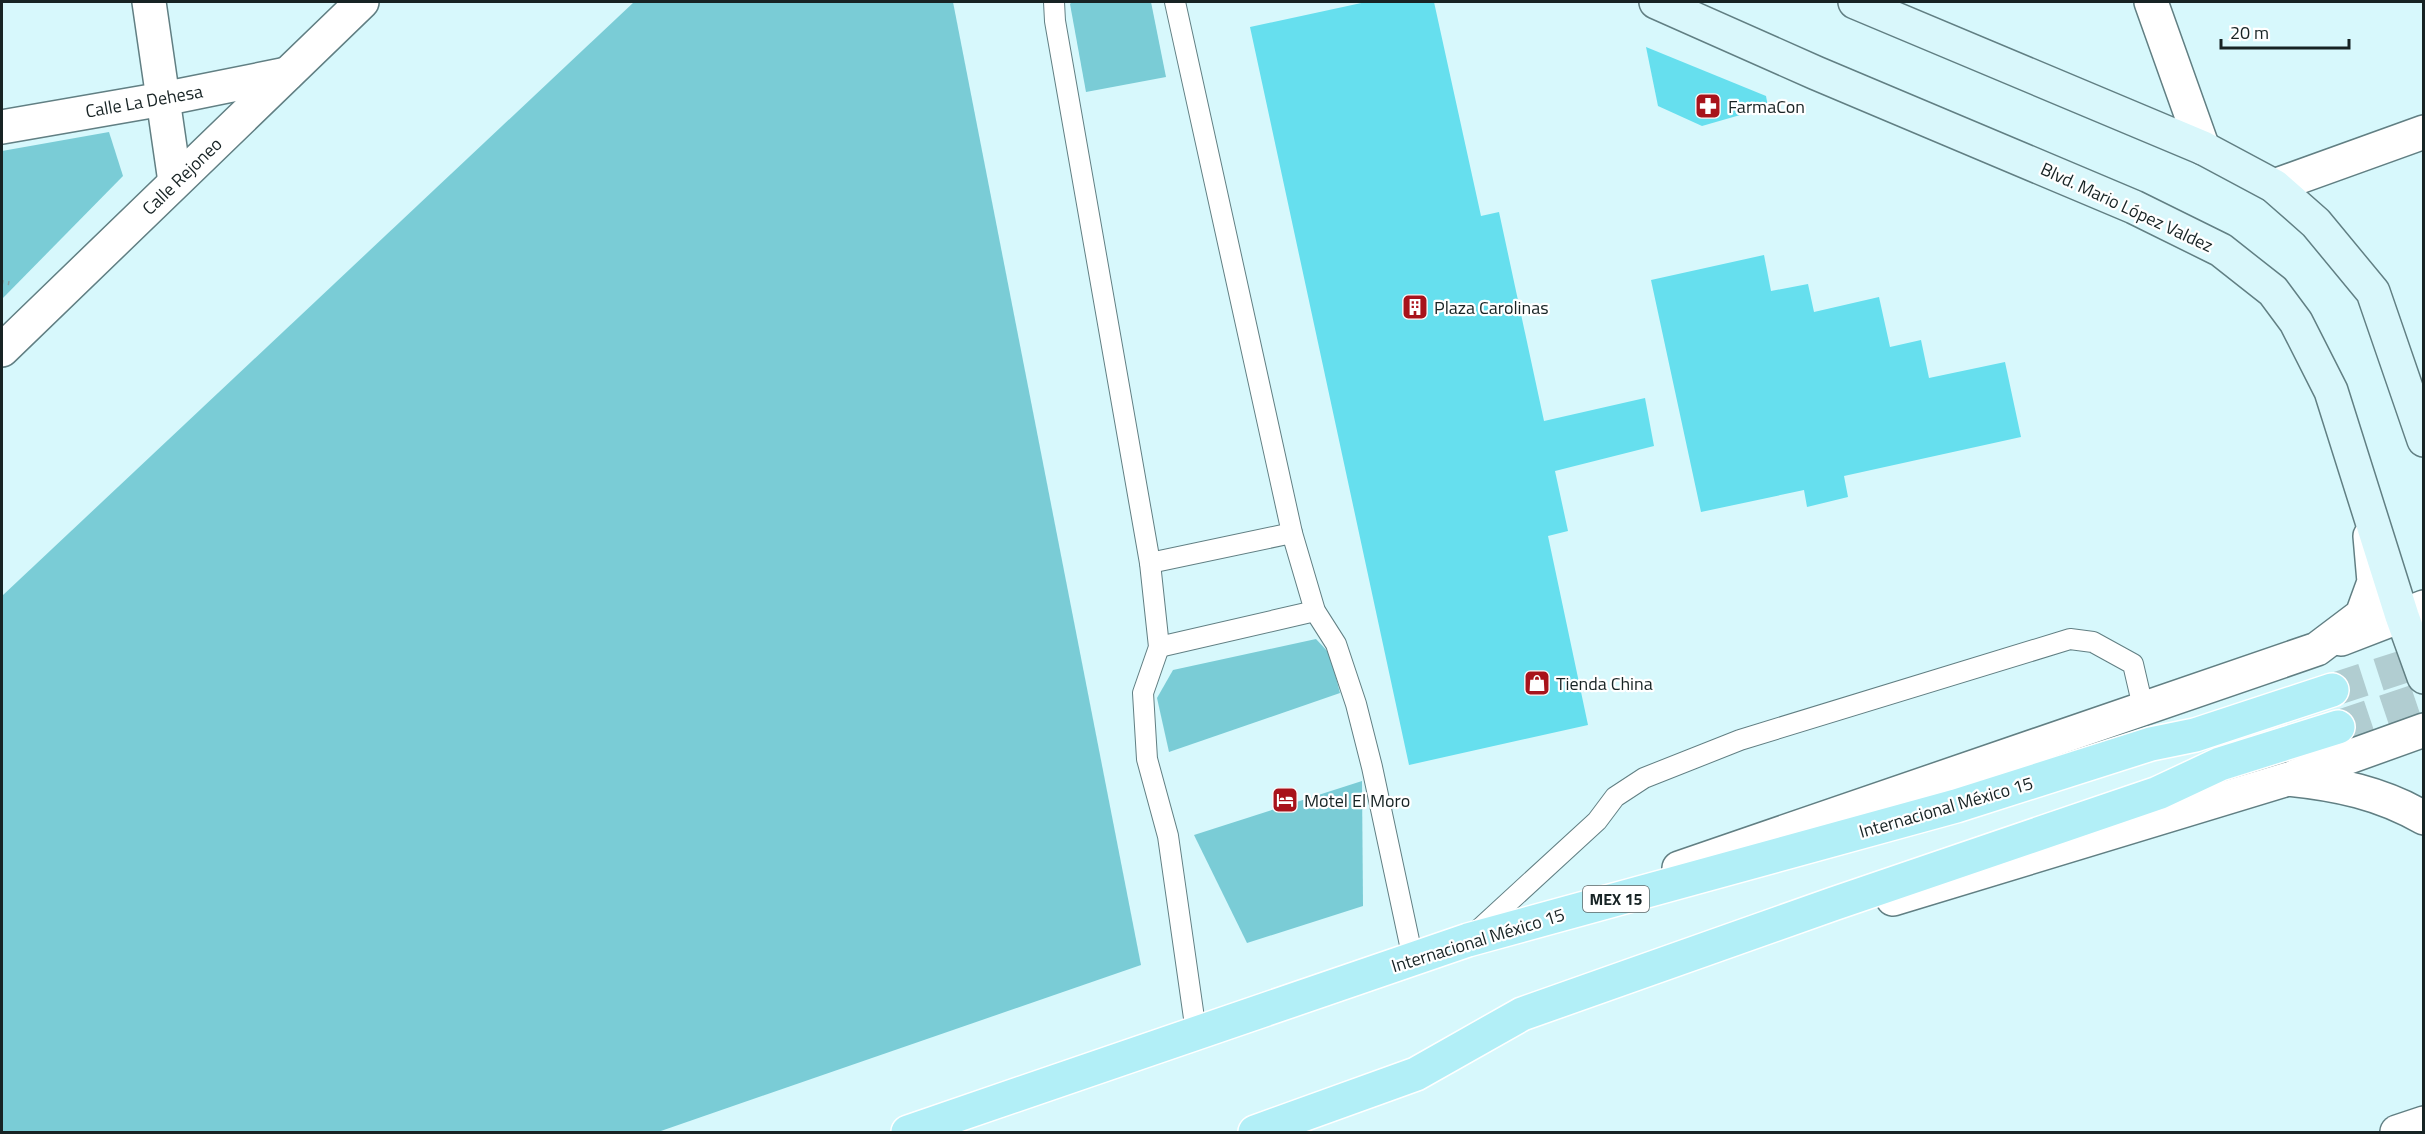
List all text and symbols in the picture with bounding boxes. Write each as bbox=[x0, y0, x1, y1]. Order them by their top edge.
scale bar bbox=[2221, 12, 2348, 50]
text: 20 m bbox=[2230, 19, 2269, 46]
street label: Calle La Dehesa bbox=[83, 77, 205, 125]
pharmacy icon: FarmaCon bbox=[1693, 91, 1723, 121]
place label: FarmaCon bbox=[1728, 93, 1805, 120]
street label: Calle Rejoneo bbox=[136, 131, 228, 221]
street label: Blvd. Mario López Valdez bbox=[2036, 155, 2218, 259]
building icon: Plaza Carolinas bbox=[1400, 292, 1430, 322]
place label: Plaza Carolinas bbox=[1434, 294, 1549, 321]
shop icon: Tienda China bbox=[1522, 668, 1552, 698]
place label: Tienda China bbox=[1556, 670, 1653, 697]
street label: Internacional México 15 bbox=[1856, 769, 2036, 845]
hotel icon: Motel El Moro bbox=[1270, 785, 1300, 815]
place label: Motel El Moro bbox=[1304, 787, 1410, 814]
road number: MEX 15 bbox=[1583, 886, 1649, 912]
street label: Internacional México 15 bbox=[1388, 901, 1568, 979]

